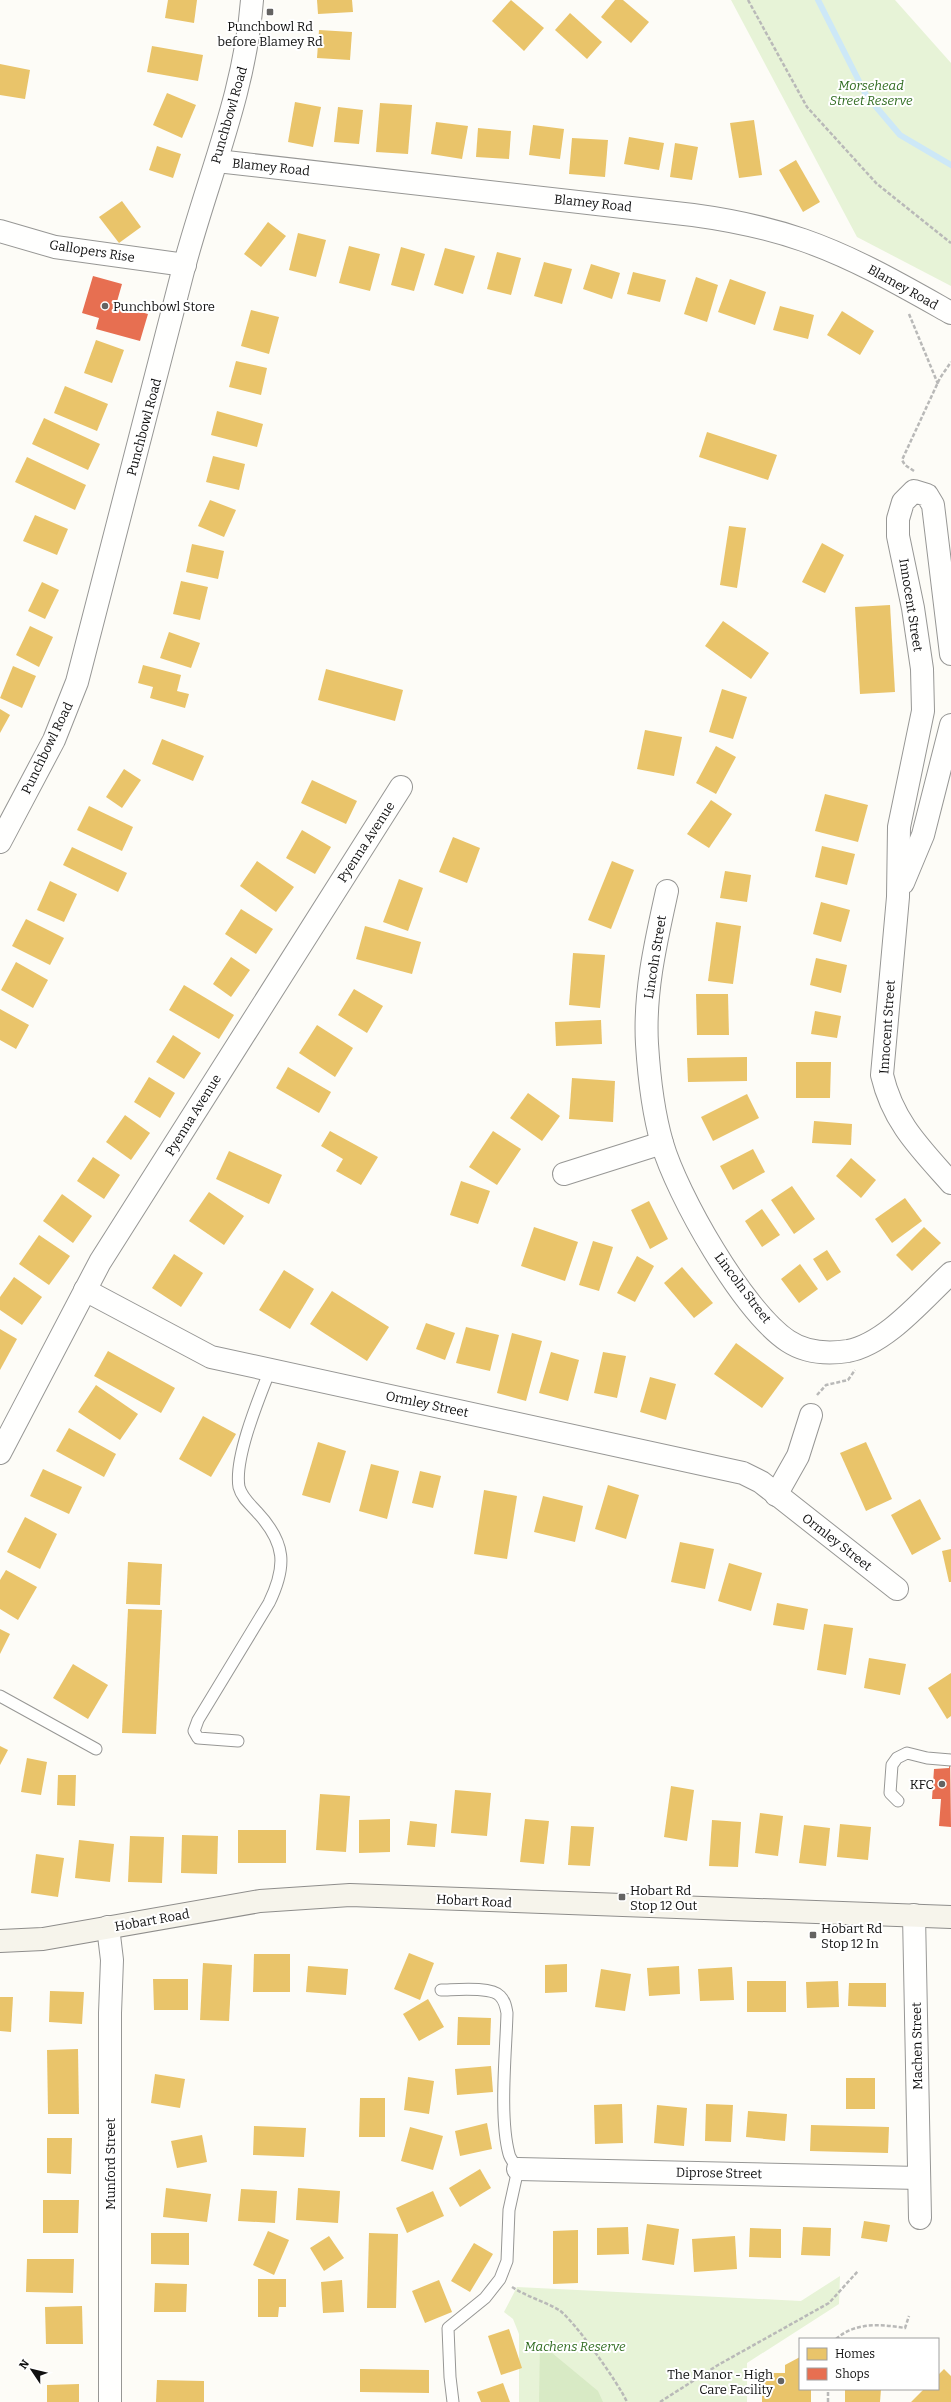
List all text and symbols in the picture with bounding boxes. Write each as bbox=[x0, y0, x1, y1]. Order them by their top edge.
marker: Punchbowl Rd before Blamey Rd bbox=[265, 7, 275, 17]
place label: Punchbowl Rd before Blamey Rd bbox=[217, 19, 323, 49]
street label: Punchbowl Road bbox=[208, 64, 250, 165]
park label: Morsehead Street Reserve bbox=[830, 78, 913, 108]
street label: Blamey Road bbox=[231, 155, 311, 179]
street label: Blamey Road bbox=[553, 191, 633, 215]
street label: Gallopers Rise bbox=[48, 237, 136, 265]
street label: Blamey Road bbox=[865, 261, 941, 313]
place label: Punchbowl Store bbox=[113, 299, 215, 314]
marker: Punchbowl Store bbox=[100, 301, 110, 311]
street label: Punchbowl Road bbox=[124, 376, 164, 477]
street label: Innocent Street bbox=[896, 557, 926, 653]
street label: Punchbowl Road bbox=[18, 699, 76, 796]
street label: Pyenna Avenue bbox=[334, 799, 398, 885]
street label: Lincoln Street bbox=[641, 914, 669, 1000]
street label: Innocent Street bbox=[876, 979, 898, 1075]
street label: Pyenna Avenue bbox=[162, 1072, 224, 1158]
street label: Lincoln Street bbox=[712, 1250, 775, 1326]
street label: Ormley Street bbox=[384, 1388, 470, 1420]
street label: Ormley Street bbox=[799, 1510, 875, 1574]
place label: KFC bbox=[910, 1777, 934, 1792]
marker: KFC bbox=[937, 1779, 947, 1789]
place label: Hobart Rd Stop 12 Out bbox=[630, 1883, 698, 1913]
street label: Hobart Road bbox=[436, 1892, 513, 1910]
marker: Hobart Rd Stop 12 Out bbox=[617, 1892, 627, 1902]
street label: Hobart Road bbox=[113, 1906, 191, 1934]
place label: Hobart Rd Stop 12 In bbox=[821, 1921, 883, 1951]
marker: Hobart Rd Stop 12 In bbox=[808, 1930, 818, 1940]
street label: Machen Street bbox=[909, 2002, 925, 2090]
street label: Munford Street bbox=[103, 2118, 118, 2210]
street label: Diprose Street bbox=[676, 2165, 763, 2181]
legend bbox=[799, 2338, 939, 2390]
park label: Machens Reserve bbox=[525, 2339, 626, 2354]
text: Homes bbox=[835, 2347, 875, 2361]
north arrow bbox=[12, 2350, 52, 2390]
text: N bbox=[16, 2357, 32, 2372]
place label: The Manor - High Care Facility bbox=[667, 2367, 773, 2397]
text: Shops bbox=[835, 2367, 870, 2381]
marker: The Manor - High Care Facility bbox=[776, 2376, 786, 2386]

